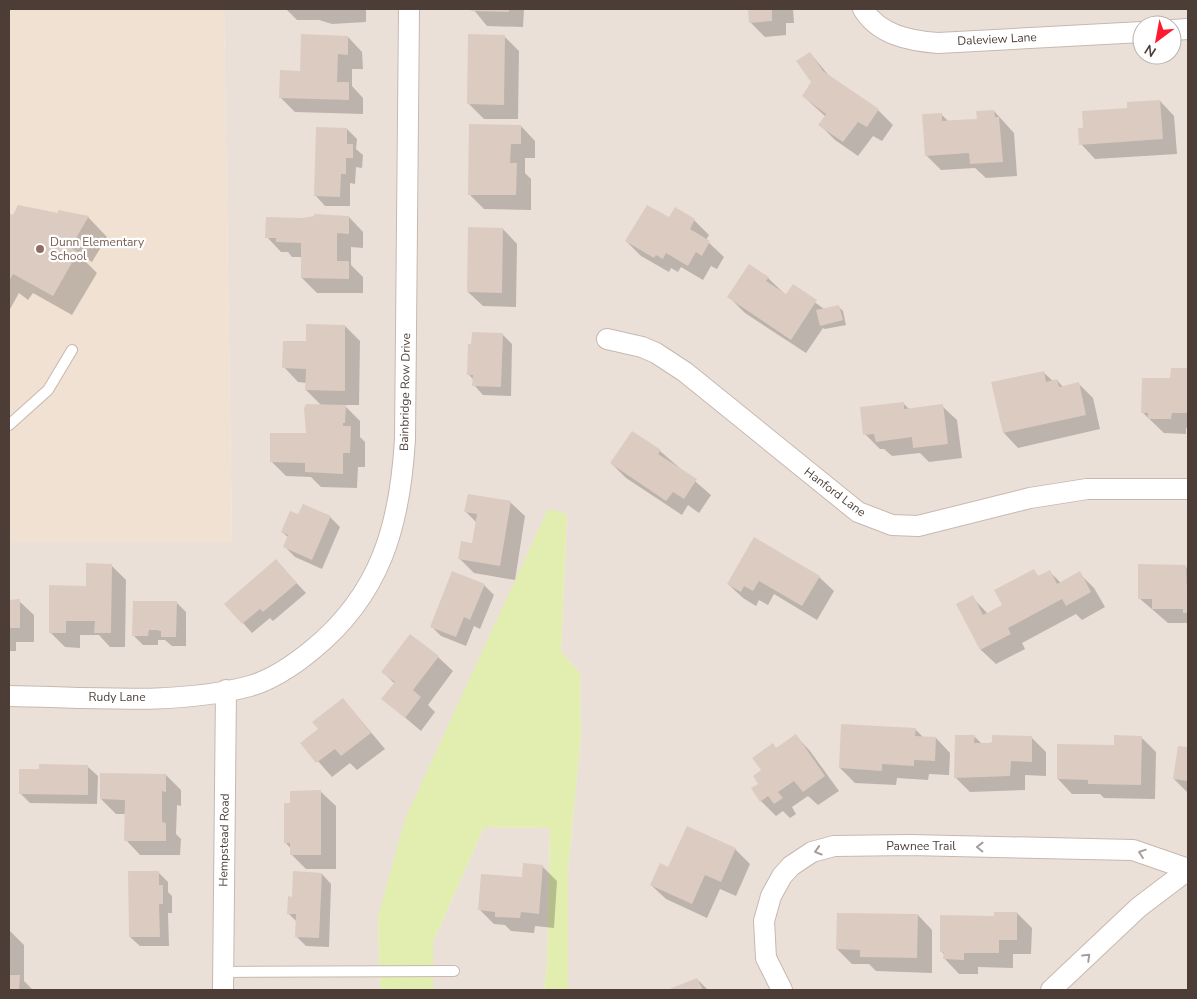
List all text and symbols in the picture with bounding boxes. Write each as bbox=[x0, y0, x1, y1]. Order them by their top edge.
north arrow bbox=[1132, 15, 1182, 65]
street label: Daleview Lane bbox=[957, 29, 1037, 49]
text: N bbox=[1141, 40, 1160, 61]
place label: Dunn Elementary School bbox=[50, 234, 145, 264]
marker: Dunn Elementary School bbox=[34, 243, 46, 255]
street label: Bainbridge Row Drive bbox=[396, 333, 414, 451]
street label: Hanford Lane bbox=[801, 464, 869, 520]
street label: Rudy Lane bbox=[88, 689, 146, 705]
street label: Hempstead Road bbox=[215, 793, 233, 887]
street label: Pawnee Trail bbox=[886, 838, 956, 854]
one-way arrow bbox=[976, 841, 984, 852]
one-way arrow bbox=[815, 845, 823, 855]
one-way arrow bbox=[1138, 849, 1147, 859]
one-way arrow bbox=[1081, 954, 1090, 963]

